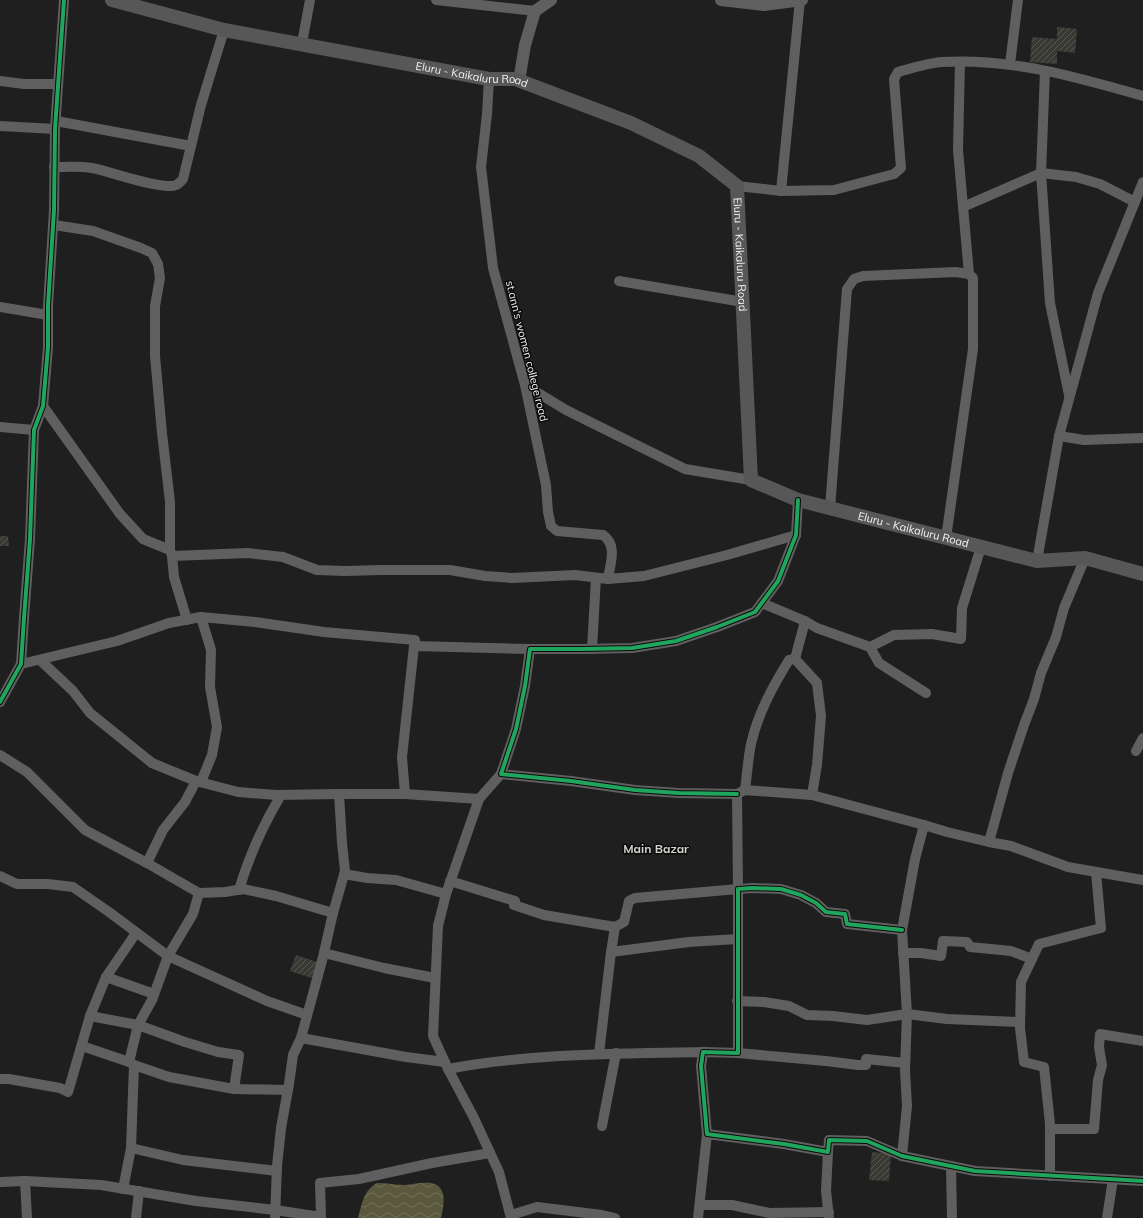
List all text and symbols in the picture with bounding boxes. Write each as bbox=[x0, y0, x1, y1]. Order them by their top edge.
street label: Eluru - Kaikaluru Road bbox=[415, 59, 530, 90]
street label: Eluru - Kaikaluru Road bbox=[731, 197, 750, 312]
street label: st.ann's women college road bbox=[503, 279, 551, 423]
street label: Eluru - Kaikaluru Road bbox=[856, 509, 970, 550]
district label: Main Bazar bbox=[623, 841, 689, 856]

